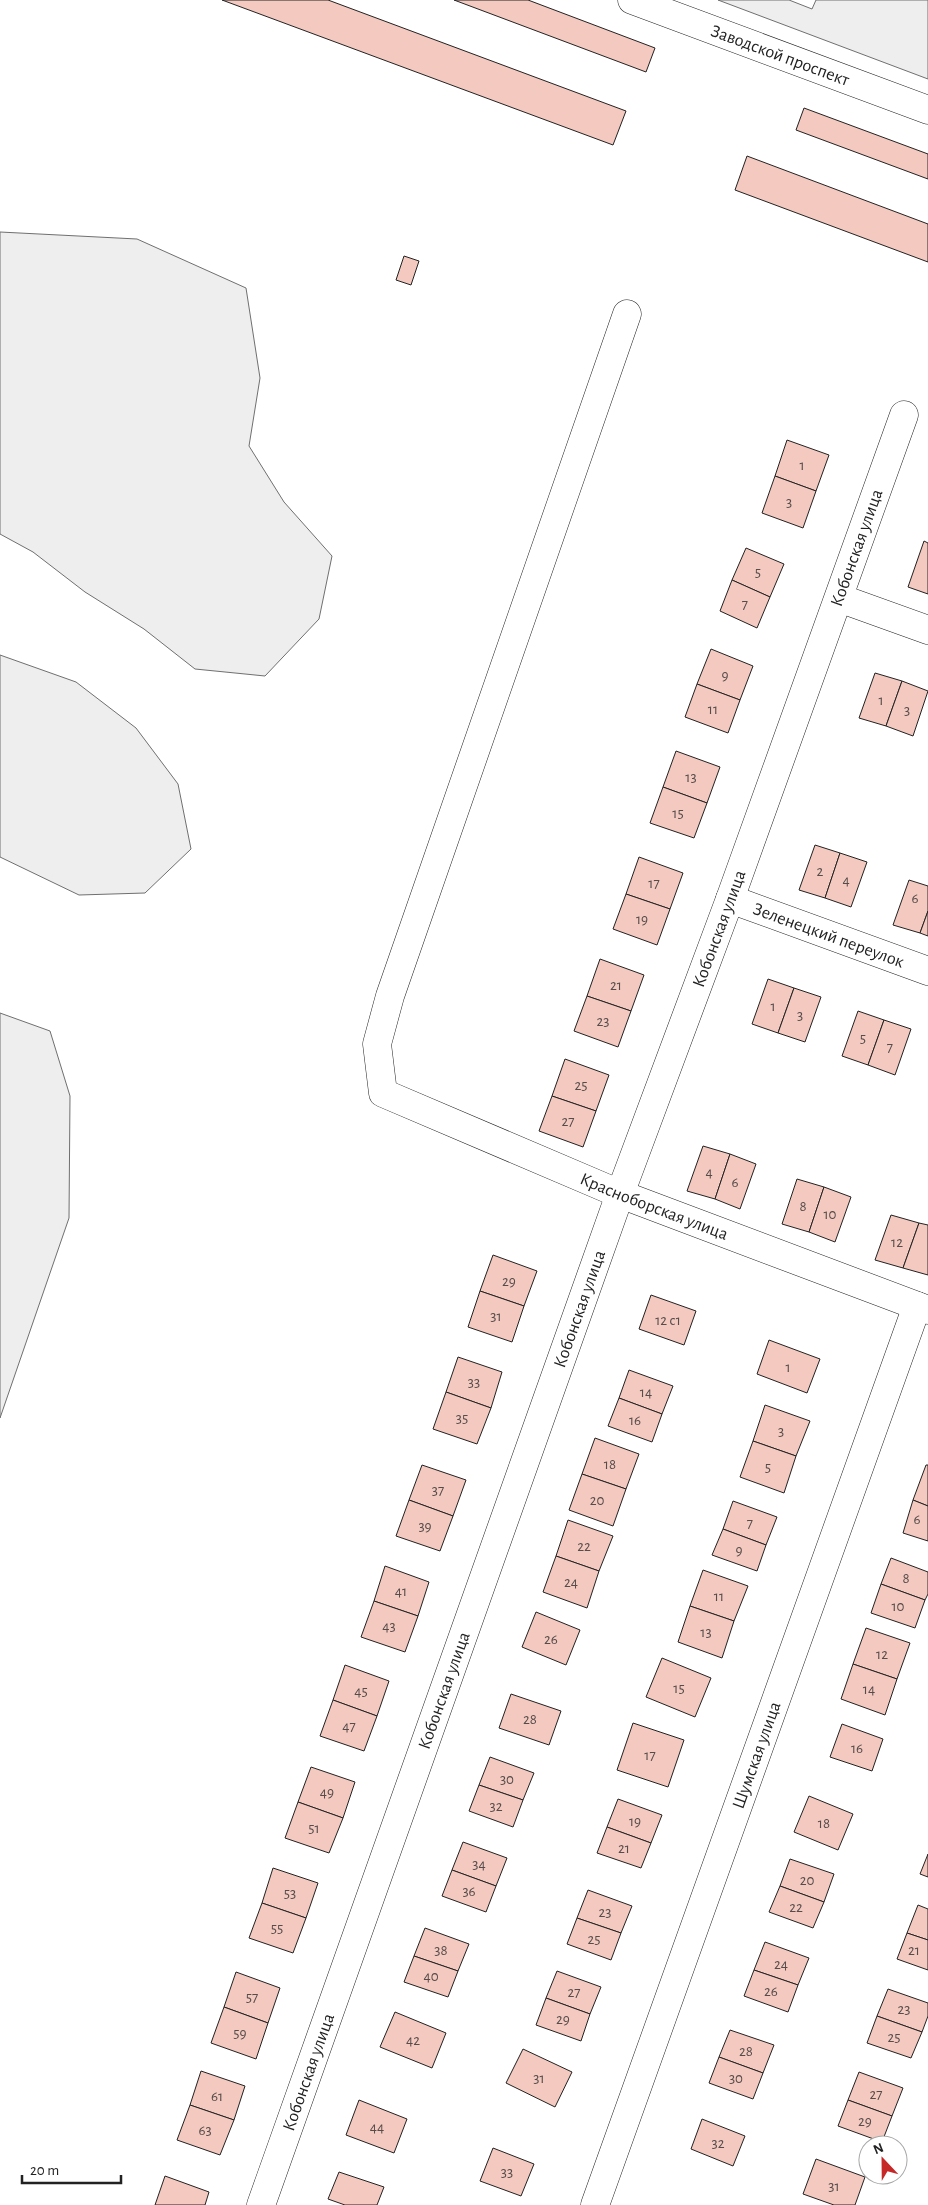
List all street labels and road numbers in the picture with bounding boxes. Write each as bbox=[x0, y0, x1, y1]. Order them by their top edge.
street label: Заводской проспект bbox=[708, 22, 852, 90]
street label: Кобонская улица bbox=[828, 487, 887, 609]
street label: Кобонская улица bbox=[690, 868, 750, 990]
street label: Зеленецкий переулок bbox=[750, 900, 907, 972]
street label: Красноборская улица bbox=[577, 1170, 730, 1244]
street label: Кобонская улица bbox=[551, 1248, 609, 1370]
street label: Кобонская улица bbox=[416, 1630, 474, 1752]
street label: Шумская улица bbox=[730, 1699, 785, 1811]
street label: Кобонская улица bbox=[280, 2011, 338, 2134]

